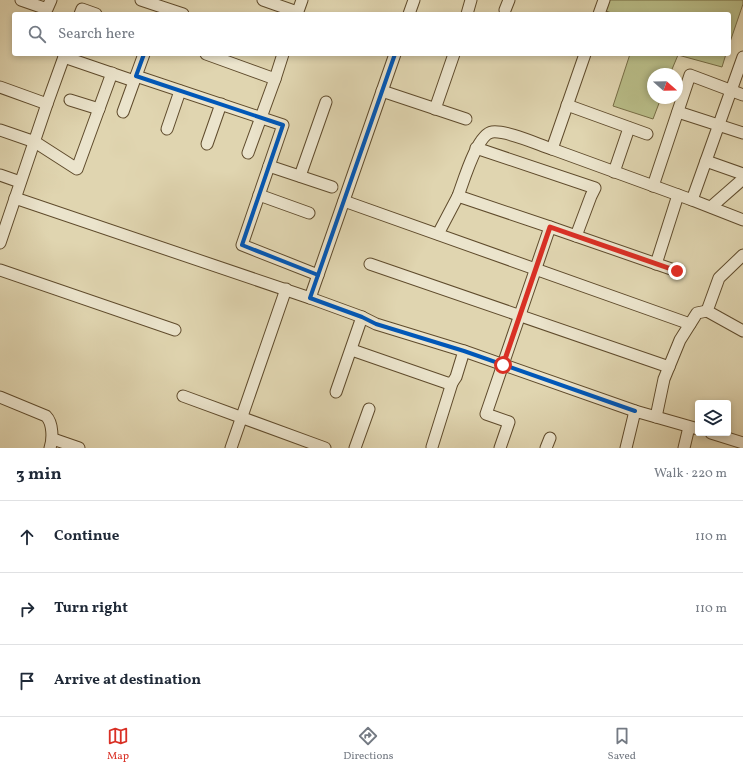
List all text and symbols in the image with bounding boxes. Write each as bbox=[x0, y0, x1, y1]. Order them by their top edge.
search box bbox=[12, 12, 731, 56]
icon: search bbox=[26, 23, 48, 45]
text: Search here bbox=[58, 24, 135, 45]
north arrow bbox=[647, 68, 683, 104]
route end bbox=[668, 262, 686, 280]
route start bbox=[494, 356, 512, 374]
map controls bbox=[695, 400, 731, 436]
button: layers bbox=[695, 400, 731, 436]
text: 3 min bbox=[16, 463, 62, 486]
text: Walk · 220 m bbox=[654, 465, 727, 483]
icon: ahead bbox=[16, 526, 38, 548]
text: Continue bbox=[54, 526, 119, 547]
text: 110 m bbox=[695, 528, 727, 546]
icon: right bbox=[16, 598, 38, 620]
text: Turn right bbox=[54, 598, 128, 619]
text: 110 m bbox=[695, 600, 727, 618]
icon: arrive bbox=[16, 670, 38, 692]
text: Arrive at destination bbox=[54, 670, 201, 691]
tab: Map bbox=[107, 725, 129, 764]
tab: Directions bbox=[343, 725, 394, 764]
tab: Saved bbox=[608, 725, 636, 764]

